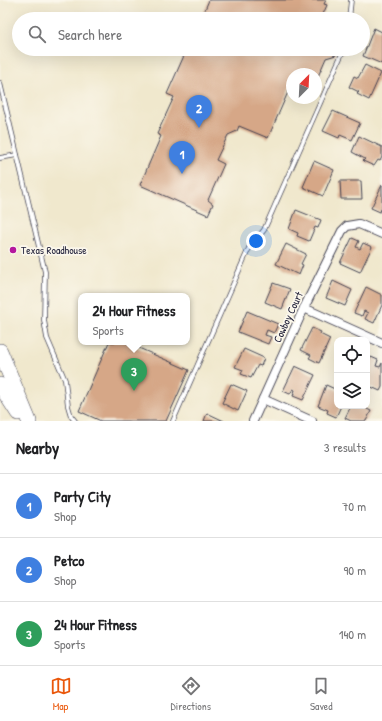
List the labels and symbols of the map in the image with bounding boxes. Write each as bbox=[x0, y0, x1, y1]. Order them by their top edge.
north arrow bbox=[286, 68, 322, 104]
pin: 2 bbox=[186, 95, 212, 128]
pin: 1 bbox=[169, 141, 195, 174]
your location bbox=[246, 231, 266, 251]
place label: Texas Roadhouse bbox=[21, 243, 87, 257]
marker: Texas Roadhouse bbox=[8, 245, 18, 255]
street label: Cowboy Court bbox=[270, 289, 306, 345]
pin: 3 bbox=[121, 358, 147, 391]

